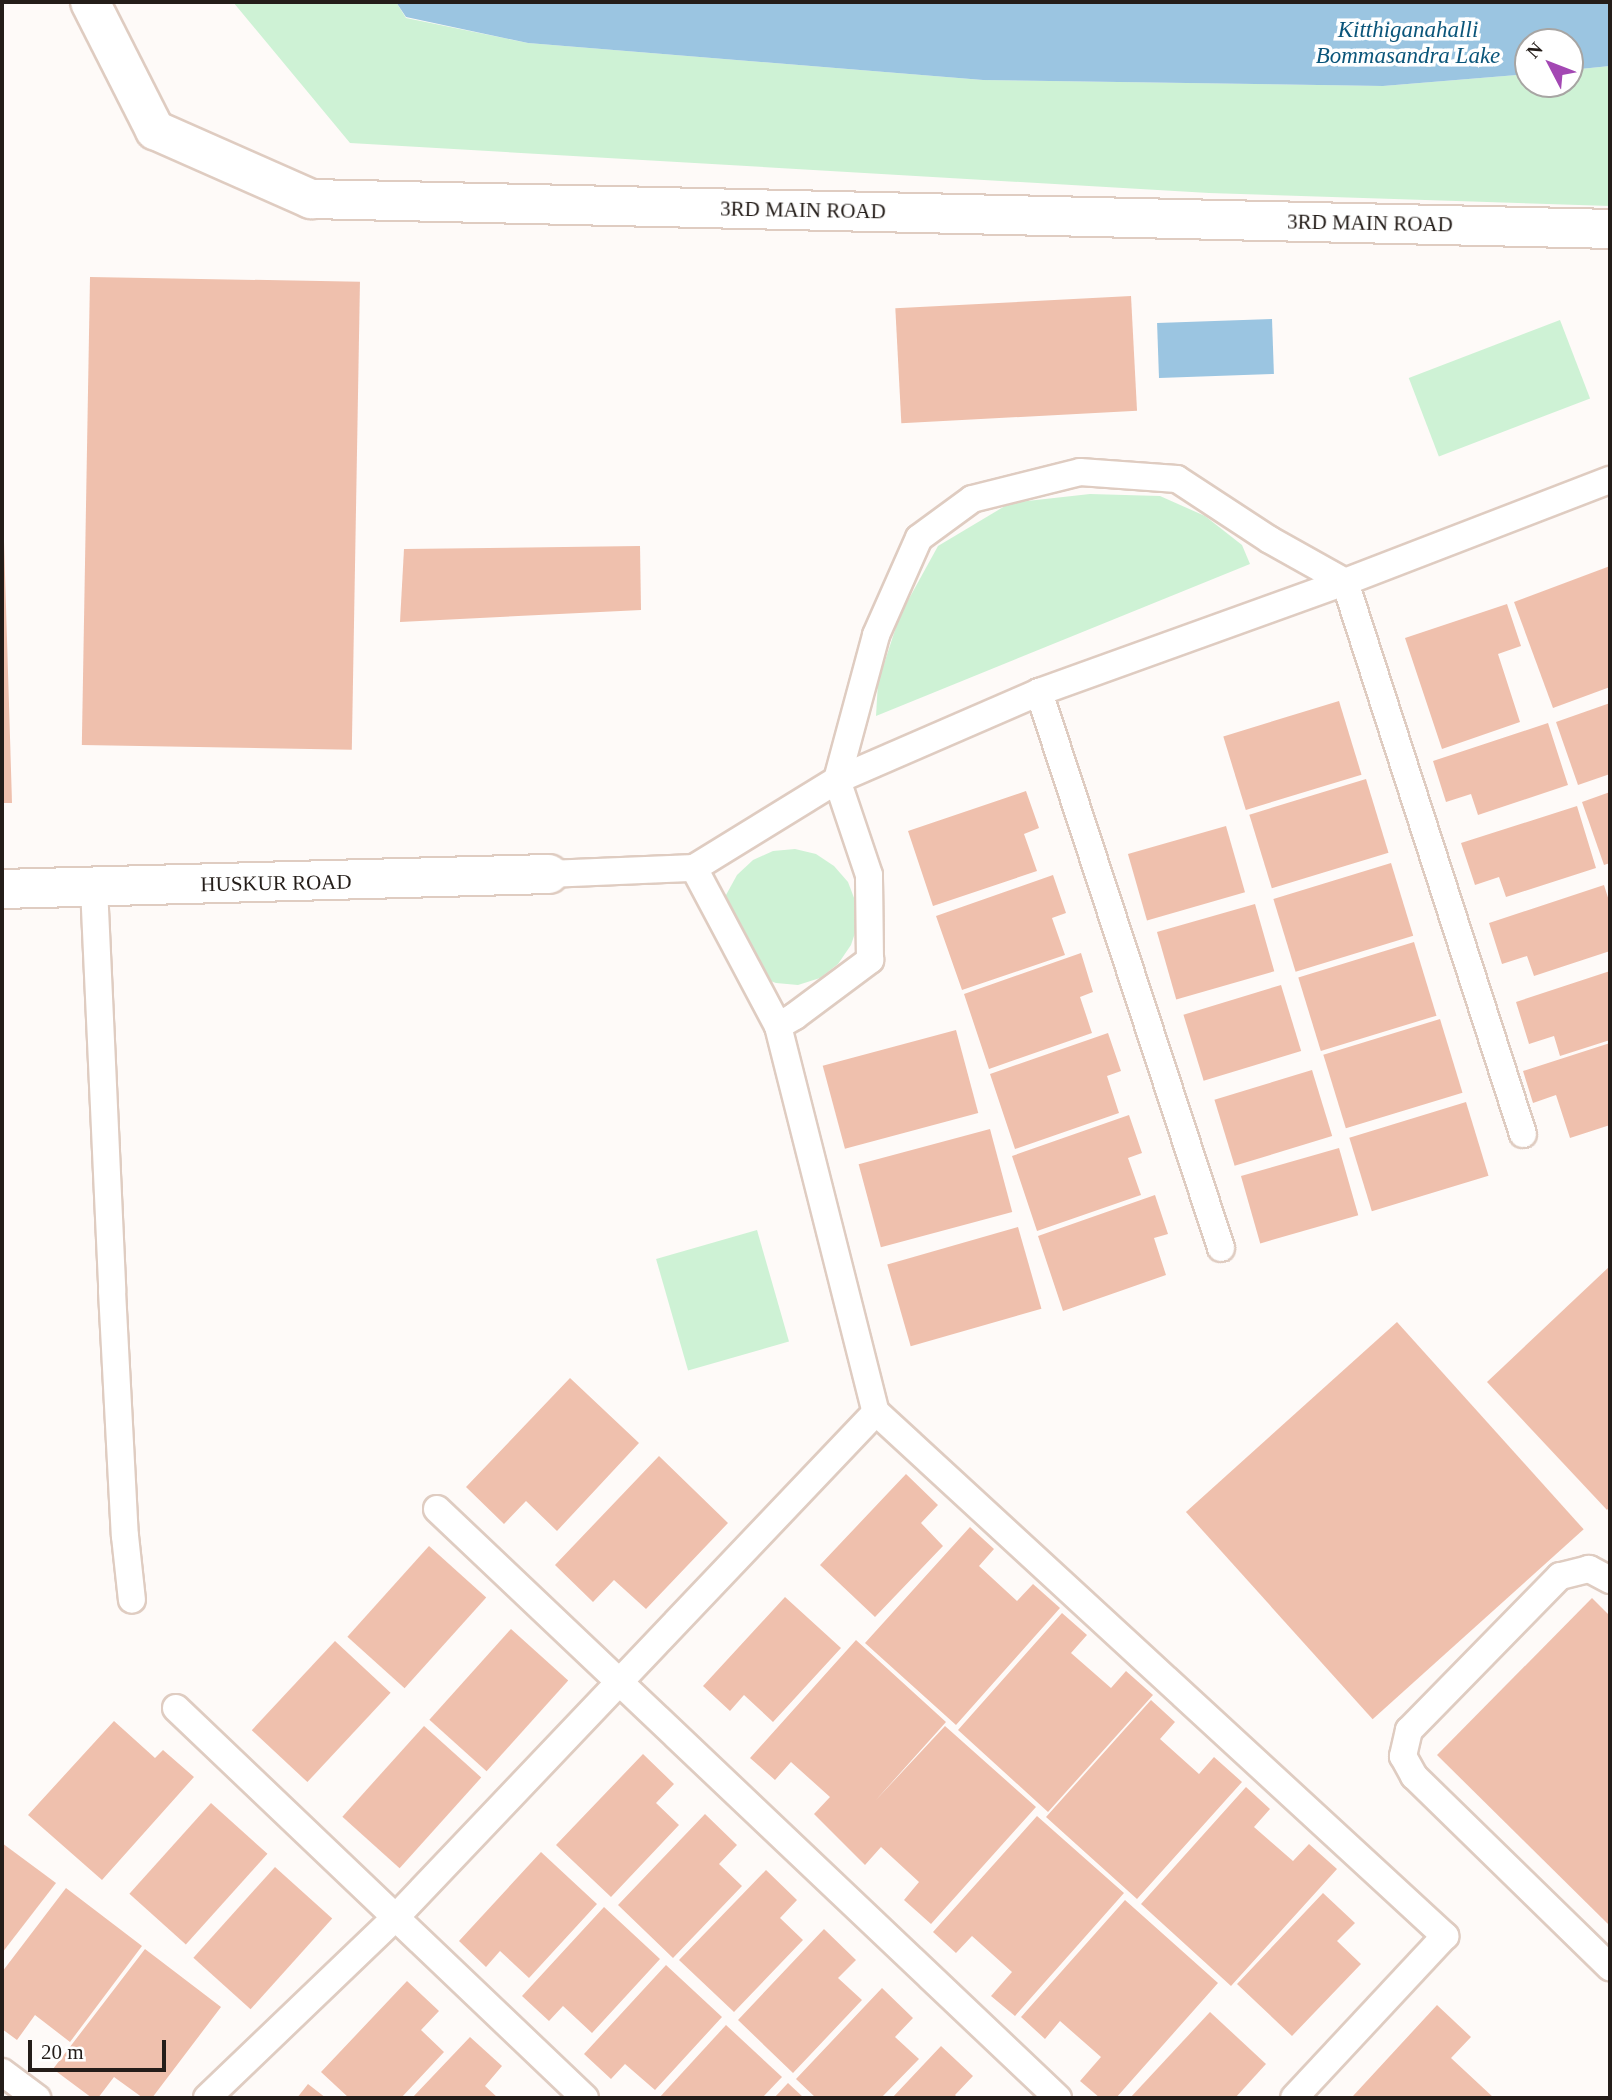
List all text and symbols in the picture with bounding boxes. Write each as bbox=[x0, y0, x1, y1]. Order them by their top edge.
water label: Kitthiganahalli Bommasandra Lake bbox=[1316, 16, 1500, 70]
north arrow bbox=[1514, 28, 1584, 98]
text: N bbox=[1522, 38, 1547, 62]
street label: 3RD MAIN ROAD bbox=[720, 196, 886, 224]
street label: 3RD MAIN ROAD bbox=[1287, 209, 1453, 237]
street label: HUSKUR ROAD bbox=[200, 869, 352, 897]
scale bar bbox=[32, 2026, 170, 2070]
text: 20 m bbox=[41, 2040, 84, 2064]

